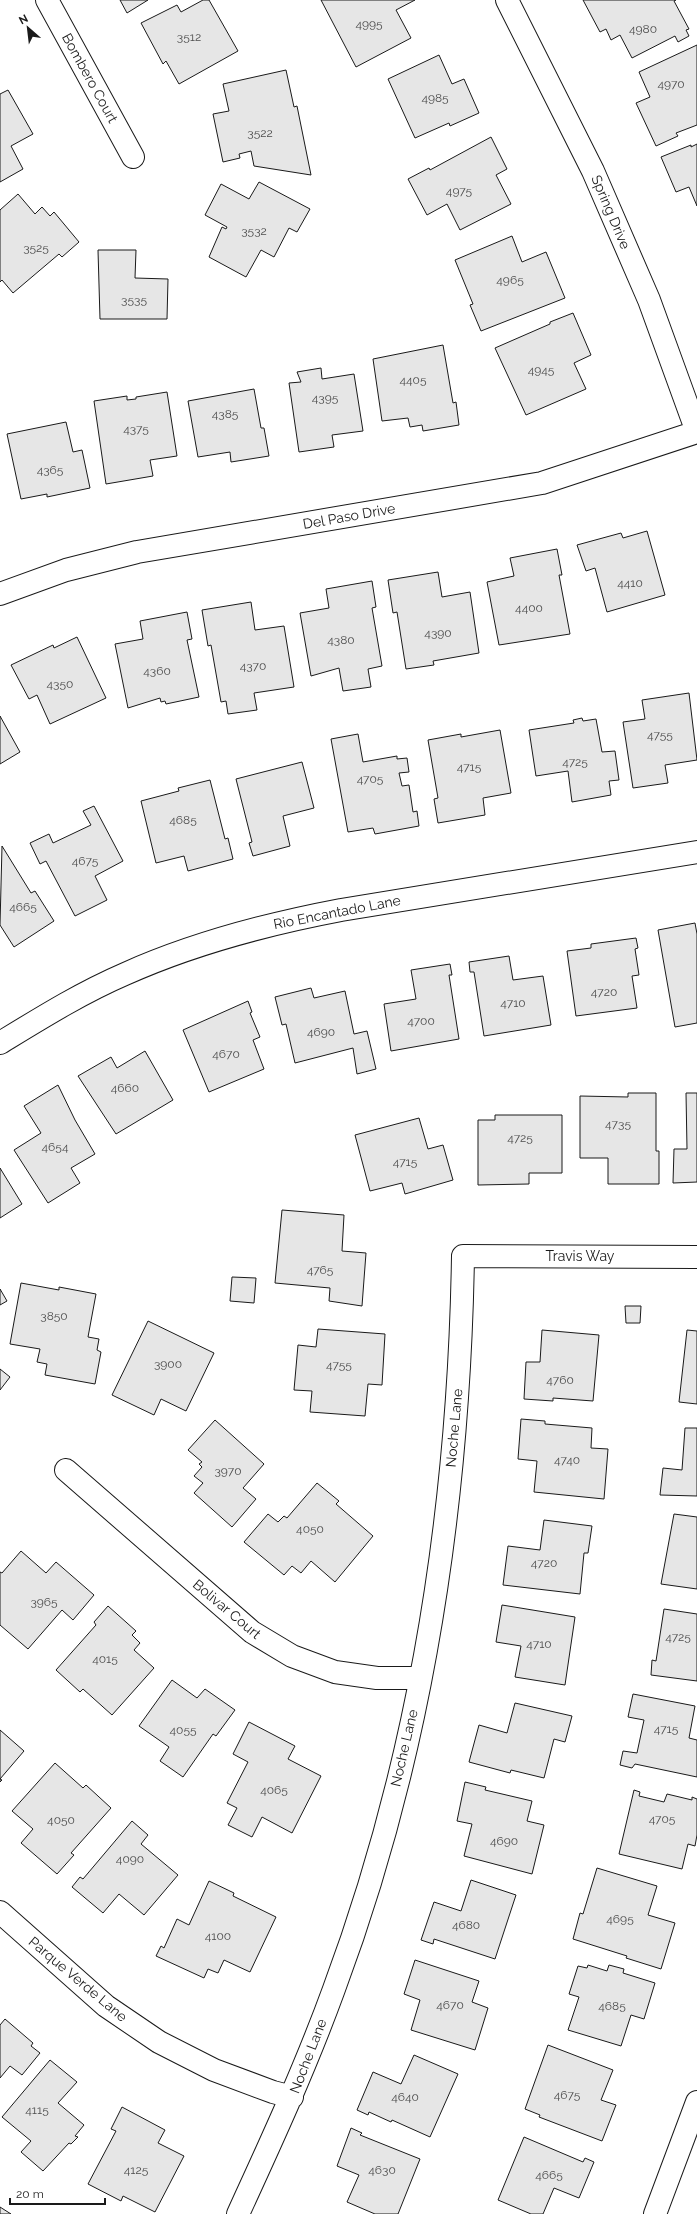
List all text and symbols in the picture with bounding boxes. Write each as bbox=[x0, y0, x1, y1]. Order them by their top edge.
north arrow bbox=[8, 8, 48, 48]
text: N bbox=[17, 12, 30, 27]
house number: 4995 bbox=[355, 17, 383, 31]
house number: 4980 bbox=[629, 22, 657, 36]
street label: Bombero Court bbox=[59, 30, 121, 126]
house number: 3512 bbox=[177, 30, 201, 44]
house number: 4970 bbox=[657, 77, 685, 91]
house number: 4985 bbox=[421, 91, 449, 105]
house number: 3522 bbox=[247, 126, 273, 140]
street label: Spring Drive bbox=[588, 173, 634, 251]
house number: 4975 bbox=[446, 184, 473, 198]
house number: 3532 bbox=[241, 224, 267, 238]
house number: 3525 bbox=[23, 241, 49, 255]
house number: 4965 bbox=[496, 273, 524, 287]
house number: 3535 bbox=[121, 293, 147, 307]
house number: 4945 bbox=[528, 363, 555, 377]
house number: 4405 bbox=[400, 373, 427, 387]
house number: 4395 bbox=[312, 391, 339, 405]
house number: 4385 bbox=[212, 407, 239, 421]
house number: 4375 bbox=[123, 422, 149, 436]
house number: 4365 bbox=[37, 463, 64, 477]
street label: Del Paso Drive bbox=[302, 500, 396, 532]
house number: 4410 bbox=[617, 576, 643, 590]
house number: 4400 bbox=[515, 601, 543, 615]
house number: 4390 bbox=[424, 626, 452, 640]
house number: 4380 bbox=[327, 633, 355, 647]
house number: 4370 bbox=[240, 659, 266, 673]
house number: 4360 bbox=[143, 664, 171, 678]
house number: 4350 bbox=[47, 677, 73, 691]
house number: 4755 bbox=[647, 728, 673, 742]
house number: 4725 bbox=[562, 755, 588, 769]
house number: 4715 bbox=[457, 760, 482, 774]
house number: 4705 bbox=[357, 772, 384, 786]
house number: 4685 bbox=[169, 813, 197, 827]
house number: 4675 bbox=[72, 854, 99, 868]
street label: Rio Encantado Lane bbox=[272, 892, 402, 932]
house number: 4665 bbox=[9, 900, 37, 914]
house number: 4720 bbox=[591, 985, 617, 999]
house number: 4710 bbox=[500, 996, 526, 1010]
house number: 4700 bbox=[407, 1014, 435, 1028]
house number: 4690 bbox=[307, 1025, 335, 1039]
house number: 4670 bbox=[212, 1047, 240, 1061]
house number: 4660 bbox=[111, 1081, 139, 1095]
house number: 4735 bbox=[605, 1117, 631, 1131]
house number: 4725 bbox=[507, 1131, 533, 1145]
house number: 4654 bbox=[42, 1140, 69, 1154]
house number: 4715 bbox=[393, 1155, 418, 1169]
street label: Travis Way bbox=[546, 1248, 615, 1264]
house number: 4765 bbox=[307, 1263, 334, 1277]
house number: 3850 bbox=[40, 1309, 68, 1323]
house number: 3900 bbox=[154, 1357, 182, 1371]
house number: 4755 bbox=[326, 1358, 352, 1372]
house number: 4760 bbox=[546, 1373, 574, 1387]
street label: Noche Lane bbox=[443, 1388, 465, 1468]
house number: 4740 bbox=[554, 1453, 580, 1467]
house number: 3970 bbox=[214, 1464, 242, 1478]
house number: 4050 bbox=[296, 1522, 324, 1536]
house number: 4720 bbox=[531, 1556, 557, 1570]
street label: Bolivar Court bbox=[190, 1576, 264, 1642]
house number: 3965 bbox=[30, 1595, 58, 1609]
house number: 4725 bbox=[665, 1630, 691, 1644]
house number: 4710 bbox=[526, 1637, 552, 1651]
house number: 4015 bbox=[92, 1652, 118, 1666]
street label: Noche Lane bbox=[387, 1708, 421, 1788]
house number: 4715 bbox=[654, 1722, 679, 1736]
house number: 4055 bbox=[170, 1723, 197, 1737]
house number: 4065 bbox=[260, 1783, 288, 1797]
house number: 4705 bbox=[649, 1812, 676, 1826]
house number: 4050 bbox=[47, 1813, 75, 1827]
house number: 4690 bbox=[490, 1834, 518, 1848]
house number: 4090 bbox=[116, 1852, 144, 1866]
house number: 4695 bbox=[606, 1912, 634, 1926]
house number: 4680 bbox=[452, 1918, 480, 1932]
house number: 4100 bbox=[205, 1929, 231, 1943]
street label: Parque Verde Lane bbox=[26, 1933, 130, 2025]
house number: 4670 bbox=[436, 1998, 464, 2012]
house number: 4685 bbox=[598, 1999, 626, 2013]
street label: Noche Lane bbox=[286, 2016, 330, 2096]
house number: 4675 bbox=[554, 2088, 581, 2102]
house number: 4640 bbox=[391, 2090, 419, 2104]
house number: 4115 bbox=[25, 2103, 49, 2117]
house number: 4125 bbox=[124, 2163, 149, 2177]
house number: 4630 bbox=[368, 2163, 396, 2177]
house number: 4665 bbox=[535, 2168, 563, 2182]
scale bar bbox=[10, 2180, 105, 2206]
text: 20 m bbox=[16, 2187, 44, 2201]

